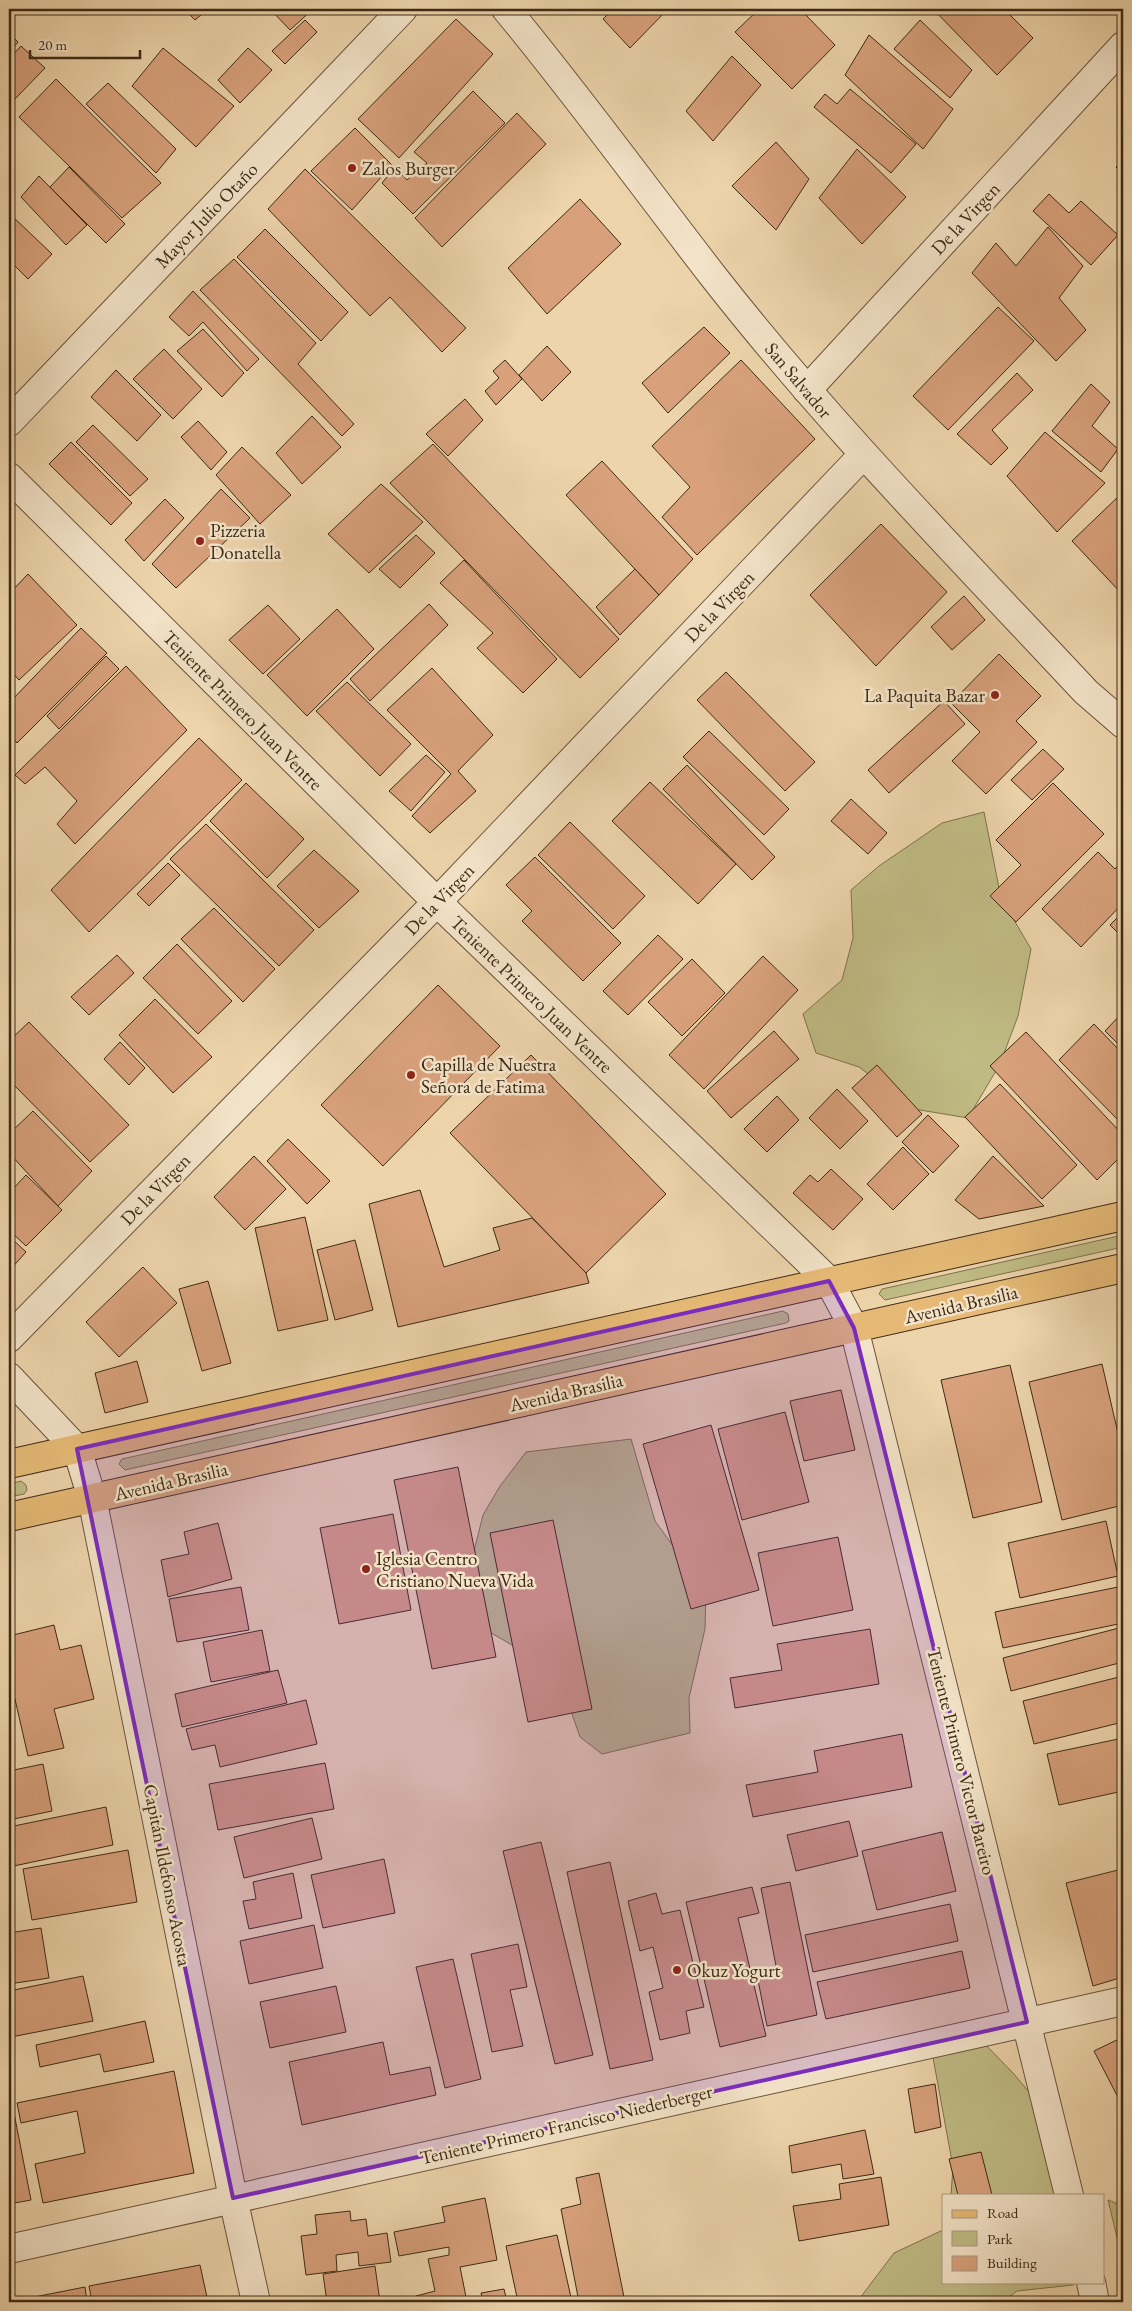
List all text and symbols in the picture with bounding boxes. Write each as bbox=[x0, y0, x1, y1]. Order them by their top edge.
scale bar bbox=[30, 28, 140, 60]
text: 20 m bbox=[38, 35, 67, 54]
place label: Zalos Burger bbox=[362, 156, 455, 181]
street label: Mayor Julio Otaño bbox=[149, 157, 263, 274]
marker: Zalos Burger bbox=[346, 162, 358, 174]
street label: De la Virgen bbox=[925, 177, 1005, 260]
street label: San Salvador bbox=[759, 337, 838, 424]
place label: Pizzeria Donatella bbox=[210, 518, 282, 565]
marker: Pizzeria Donatella bbox=[194, 535, 206, 547]
street label: De la Virgen bbox=[679, 565, 760, 648]
street label: Teniente Primero Juan Ventre bbox=[157, 625, 328, 796]
place label: La Paquita Bazar bbox=[864, 683, 986, 708]
marker: La Paquita Bazar bbox=[989, 689, 1001, 701]
street label: De la Virgen bbox=[399, 858, 480, 941]
street label: Teniente Primero Juan Ventre bbox=[445, 910, 618, 1079]
place label: Capilla de Nuestra Señora de Fatima bbox=[421, 1052, 557, 1099]
marker: Capilla de Nuestra Señora de Fatima bbox=[405, 1069, 417, 1081]
street label: De la Virgen bbox=[115, 1148, 196, 1231]
street label: Avenida Brasilia bbox=[901, 1279, 1021, 1330]
street label: Avenida Brasilia bbox=[506, 1367, 626, 1418]
street label: Avenida Brasilia bbox=[111, 1456, 231, 1507]
place label: Iglesia Centro Cristiano Nueva Vida bbox=[376, 1546, 535, 1593]
marker: Iglesia Centro Cristiano Nueva Vida bbox=[360, 1563, 372, 1575]
street label: Teniente Primero Victor Bareiro bbox=[921, 1645, 1002, 1878]
street label: Capitán Ildefonso Acosta bbox=[138, 1782, 198, 1969]
place label: Okuz Yogurt bbox=[687, 1958, 780, 1983]
marker: Okuz Yogurt bbox=[671, 1964, 683, 1976]
street label: Teniente Primero Francisco Niederberger bbox=[417, 2078, 715, 2170]
legend bbox=[942, 2194, 1104, 2284]
text: Road bbox=[987, 2203, 1019, 2222]
text: Park bbox=[987, 2229, 1014, 2248]
text: Building bbox=[987, 2253, 1037, 2272]

